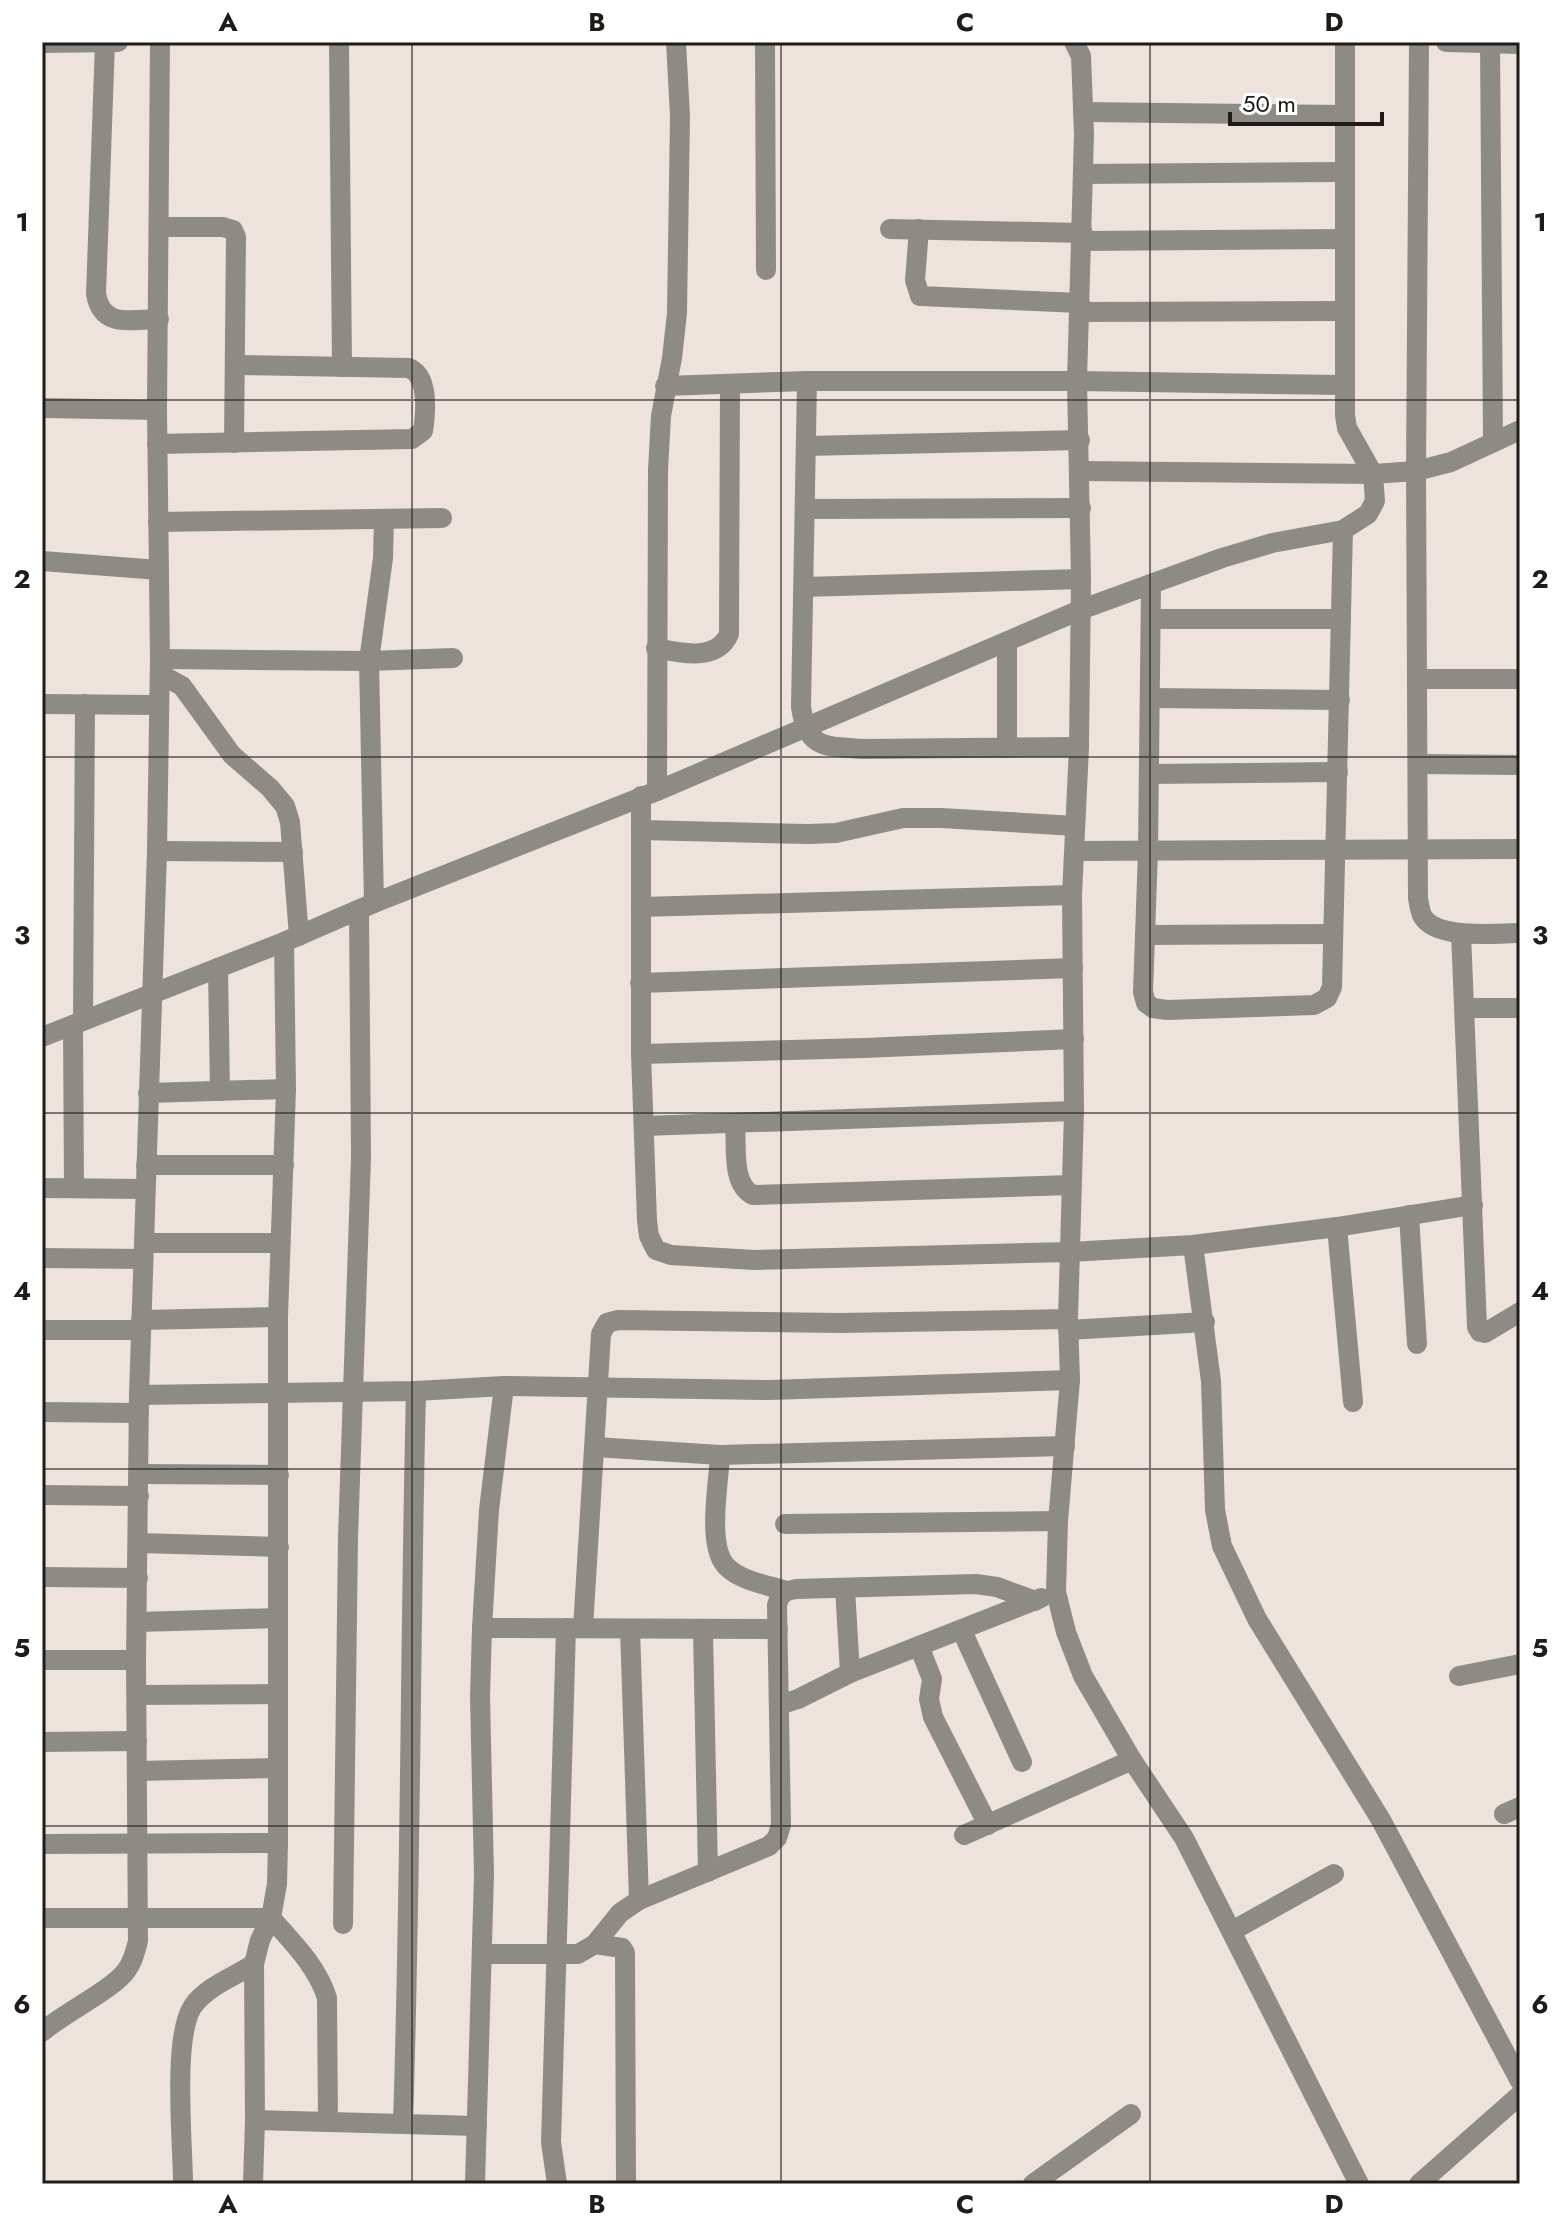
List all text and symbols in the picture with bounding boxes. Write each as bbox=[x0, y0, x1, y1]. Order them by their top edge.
text: A bbox=[217, 3, 238, 41]
text: B bbox=[588, 3, 606, 41]
text: C bbox=[956, 3, 974, 41]
text: D bbox=[1324, 3, 1344, 41]
scale bar bbox=[1230, 76, 1382, 126]
text: 50 m bbox=[1242, 86, 1296, 121]
text: 1 bbox=[15, 203, 29, 241]
text: 1 bbox=[1533, 203, 1547, 241]
text: 2 bbox=[13, 560, 31, 598]
text: 2 bbox=[1531, 560, 1549, 598]
text: 3 bbox=[14, 916, 30, 954]
text: 3 bbox=[1532, 916, 1548, 954]
text: 4 bbox=[13, 1272, 31, 1310]
text: 4 bbox=[1531, 1272, 1549, 1310]
text: 5 bbox=[14, 1629, 30, 1667]
text: 5 bbox=[1532, 1629, 1548, 1667]
text: 6 bbox=[13, 1985, 31, 2023]
text: 6 bbox=[1531, 1985, 1549, 2023]
text: A bbox=[217, 2185, 238, 2223]
text: B bbox=[588, 2185, 606, 2223]
text: C bbox=[956, 2185, 974, 2223]
text: D bbox=[1324, 2185, 1344, 2223]

